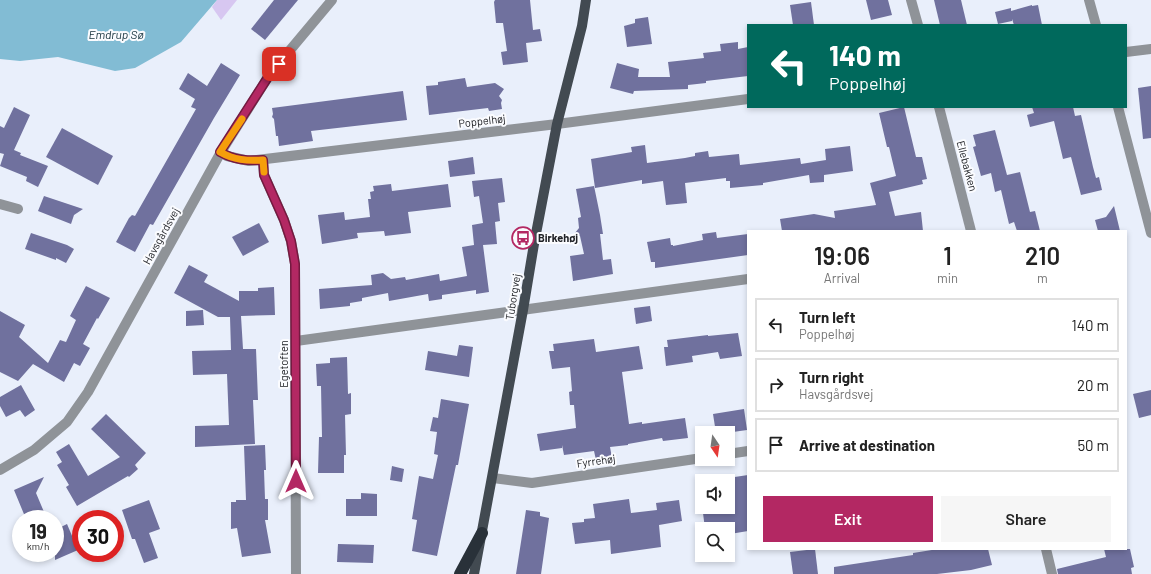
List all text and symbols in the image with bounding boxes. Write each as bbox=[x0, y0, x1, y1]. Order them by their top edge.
water label: Emdrup Sø bbox=[88, 27, 144, 41]
text: 140 m bbox=[829, 38, 901, 72]
icon: left bbox=[763, 40, 815, 92]
pin bbox=[262, 47, 296, 81]
icon: arrive bbox=[268, 53, 290, 75]
text: Poppelhøj bbox=[829, 72, 906, 94]
street label: Poppelhøj bbox=[458, 111, 506, 130]
street label: Ellebakken bbox=[954, 139, 980, 193]
street label: Havsgårdsvej bbox=[140, 205, 182, 266]
bus stop icon: Birkehøj bbox=[510, 225, 536, 251]
place label: Birkehøj bbox=[538, 231, 578, 244]
text: 19:06 bbox=[814, 241, 870, 270]
text: 1 bbox=[943, 241, 952, 270]
text: 210 bbox=[1025, 241, 1060, 270]
text: Arrival bbox=[824, 270, 860, 286]
text: min bbox=[937, 270, 958, 286]
text: m bbox=[1037, 270, 1048, 286]
street label: Tuborgvej bbox=[502, 273, 523, 321]
text: Turn left bbox=[799, 308, 855, 326]
icon: left bbox=[765, 314, 787, 336]
text: 140 m bbox=[1072, 316, 1109, 334]
text: Poppelhøj bbox=[799, 326, 855, 342]
street label: Egetoften bbox=[277, 340, 290, 388]
text: Turn right bbox=[799, 368, 864, 386]
icon: right bbox=[765, 374, 787, 396]
text: 20 m bbox=[1077, 376, 1109, 394]
text: Havsgårdsvej bbox=[799, 386, 873, 402]
north arrow bbox=[695, 426, 735, 466]
map controls bbox=[695, 426, 735, 562]
icon: arrive bbox=[765, 434, 787, 456]
text: Arrive at destination bbox=[799, 436, 935, 454]
text: 50 m bbox=[1077, 436, 1109, 454]
street label: Fyrrehøj bbox=[576, 451, 616, 470]
position arrow bbox=[275, 460, 317, 502]
button: sound bbox=[695, 474, 735, 514]
button: Exit bbox=[763, 496, 933, 542]
button: Share bbox=[941, 496, 1111, 542]
speed limit sign: 30 bbox=[72, 510, 124, 562]
text: 19 bbox=[29, 519, 47, 543]
button: search bbox=[695, 522, 735, 562]
text: km/h bbox=[27, 540, 49, 552]

